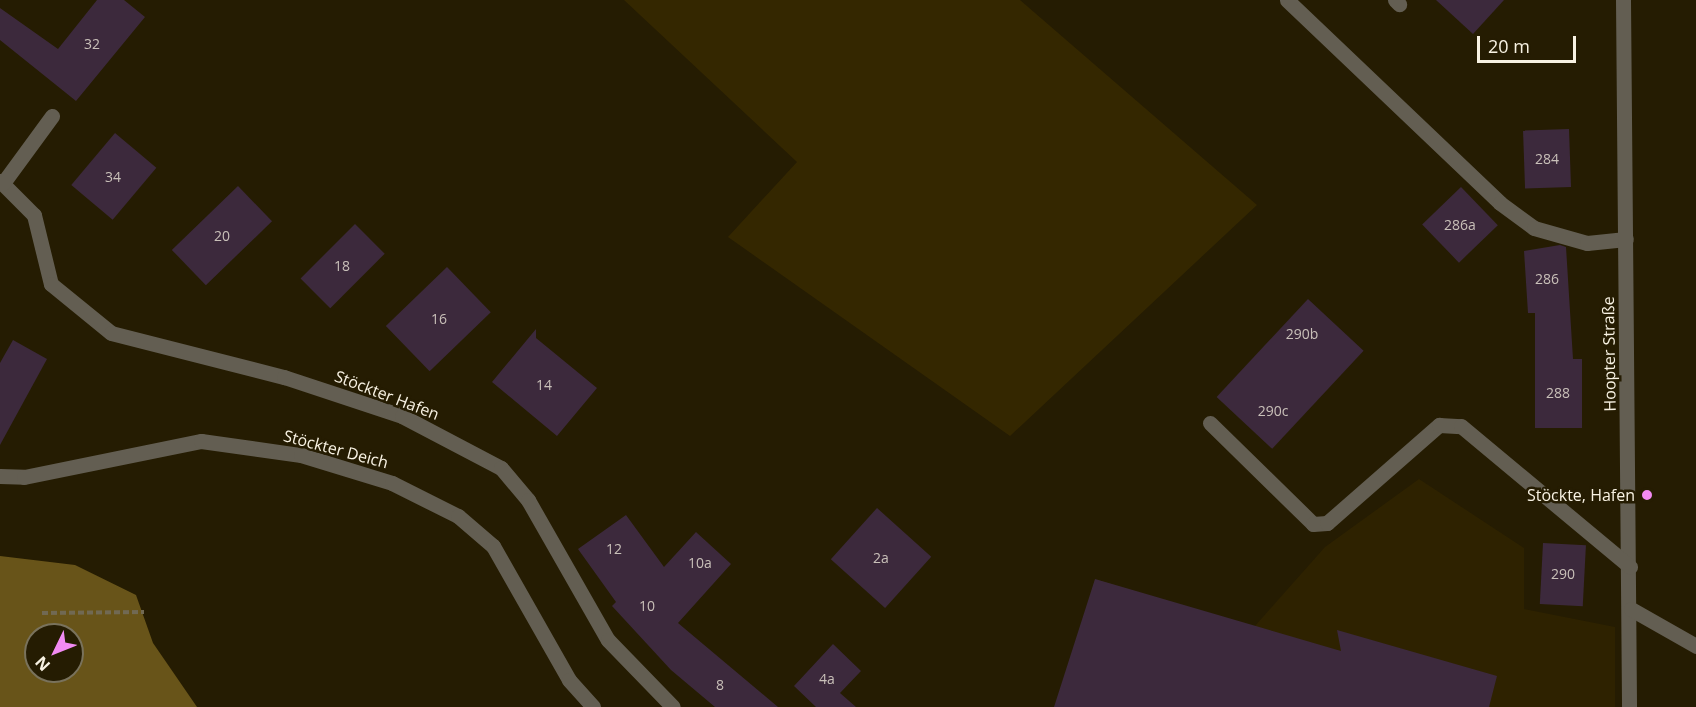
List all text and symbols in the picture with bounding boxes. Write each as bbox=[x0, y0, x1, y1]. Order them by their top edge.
scale bar bbox=[1480, 24, 1579, 62]
text: 20 m bbox=[1488, 34, 1530, 58]
house number: 32 bbox=[84, 36, 100, 52]
house number: 284 bbox=[1535, 151, 1559, 167]
house number: 34 bbox=[105, 169, 121, 185]
house number: 286a bbox=[1444, 217, 1476, 233]
house number: 20 bbox=[214, 228, 230, 244]
house number: 18 bbox=[334, 258, 350, 274]
house number: 286 bbox=[1535, 271, 1559, 287]
street label: Hoopter Straße bbox=[1598, 296, 1620, 412]
house number: 16 bbox=[431, 311, 447, 327]
house number: 290b bbox=[1286, 326, 1318, 342]
street label: Stöckter Hafen bbox=[332, 366, 442, 424]
house number: 14 bbox=[536, 377, 552, 393]
house number: 288 bbox=[1546, 385, 1570, 401]
house number: 290c bbox=[1258, 403, 1288, 419]
street label: Stöckter Deich bbox=[282, 426, 390, 472]
place label: Stöckte, Hafen bbox=[1527, 485, 1635, 505]
marker: Stöckte, Hafen bbox=[1640, 488, 1654, 502]
house number: 12 bbox=[606, 541, 622, 557]
house number: 2a bbox=[873, 550, 889, 566]
house number: 10a bbox=[688, 555, 712, 571]
house number: 290 bbox=[1551, 566, 1575, 582]
house number: 10 bbox=[639, 598, 655, 614]
north arrow bbox=[24, 623, 84, 683]
text: N bbox=[30, 652, 55, 676]
house number: 4a bbox=[819, 671, 835, 687]
house number: 8 bbox=[716, 677, 724, 693]

